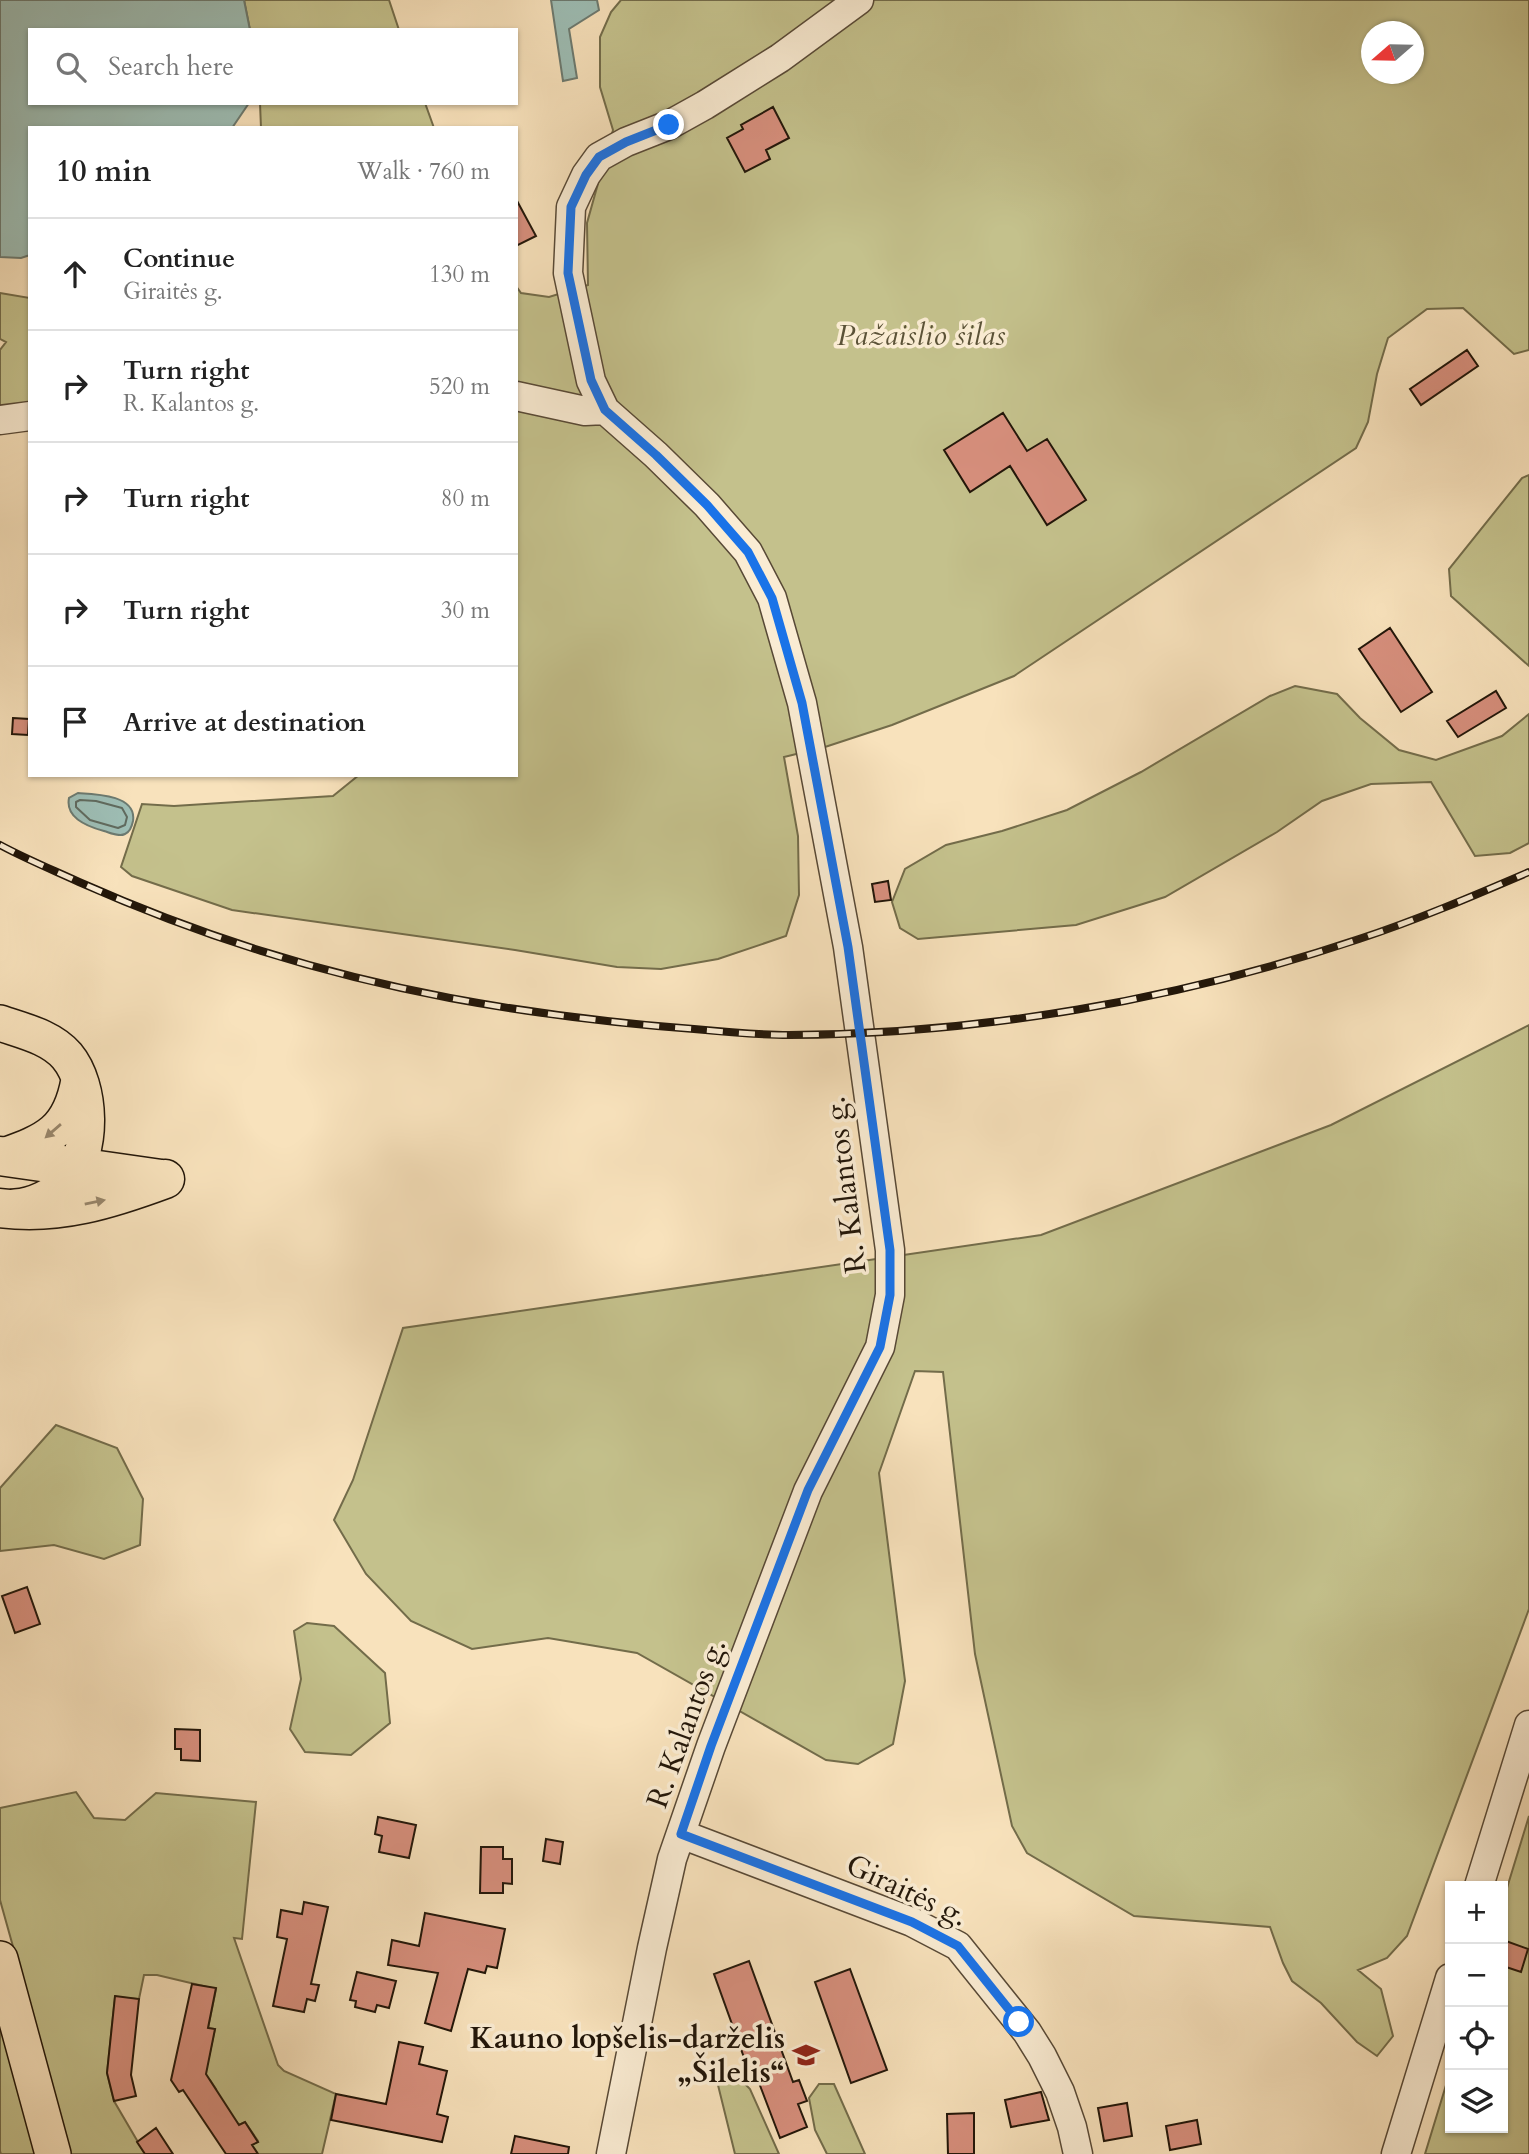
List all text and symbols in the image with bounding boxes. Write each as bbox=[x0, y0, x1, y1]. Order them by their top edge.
north arrow bbox=[1361, 21, 1424, 84]
search box bbox=[28, 28, 518, 105]
icon: search bbox=[52, 48, 90, 86]
text: Search here bbox=[108, 49, 234, 84]
route end bbox=[653, 109, 684, 140]
text: 10 min bbox=[56, 151, 151, 192]
text: Walk · 760 m bbox=[357, 156, 490, 187]
text: Continue bbox=[123, 241, 235, 276]
icon: ahead bbox=[56, 255, 94, 293]
text: 130 m bbox=[429, 259, 490, 290]
text: Giraitės g. bbox=[123, 276, 223, 307]
park label: Pažaislio šilas bbox=[837, 315, 1005, 356]
text: Turn right bbox=[123, 353, 250, 388]
icon: right bbox=[56, 367, 94, 405]
text: 520 m bbox=[429, 371, 490, 402]
text: R. Kalantos g. bbox=[123, 388, 259, 419]
icon: right bbox=[56, 479, 94, 517]
text: Turn right bbox=[123, 481, 250, 516]
text: 80 m bbox=[441, 483, 490, 514]
icon: right bbox=[56, 591, 94, 629]
text: Turn right bbox=[123, 593, 250, 628]
text: 30 m bbox=[441, 595, 490, 626]
icon: arrive bbox=[56, 703, 94, 741]
text: Arrive at destination bbox=[123, 705, 366, 740]
street label: R. Kalantos g. bbox=[814, 1094, 877, 1276]
one-way arrow bbox=[44, 1123, 62, 1139]
one-way arrow bbox=[85, 1196, 107, 1207]
street label: R. Kalantos g. bbox=[637, 1633, 736, 1814]
street label: Giraitės g. bbox=[839, 1844, 974, 1936]
map controls bbox=[1445, 1881, 1508, 2133]
button: + bbox=[1445, 1881, 1508, 1944]
button: − bbox=[1445, 1944, 1508, 2007]
route start bbox=[1003, 2006, 1034, 2037]
button: locate bbox=[1445, 2007, 1508, 2070]
place label: Kauno lopšelis-darželis „Šilelis“ bbox=[470, 2018, 785, 2093]
school or university icon: Kauno lopšelis-darželis „Šilelis“ bbox=[791, 2040, 821, 2070]
button: layers bbox=[1445, 2070, 1508, 2133]

